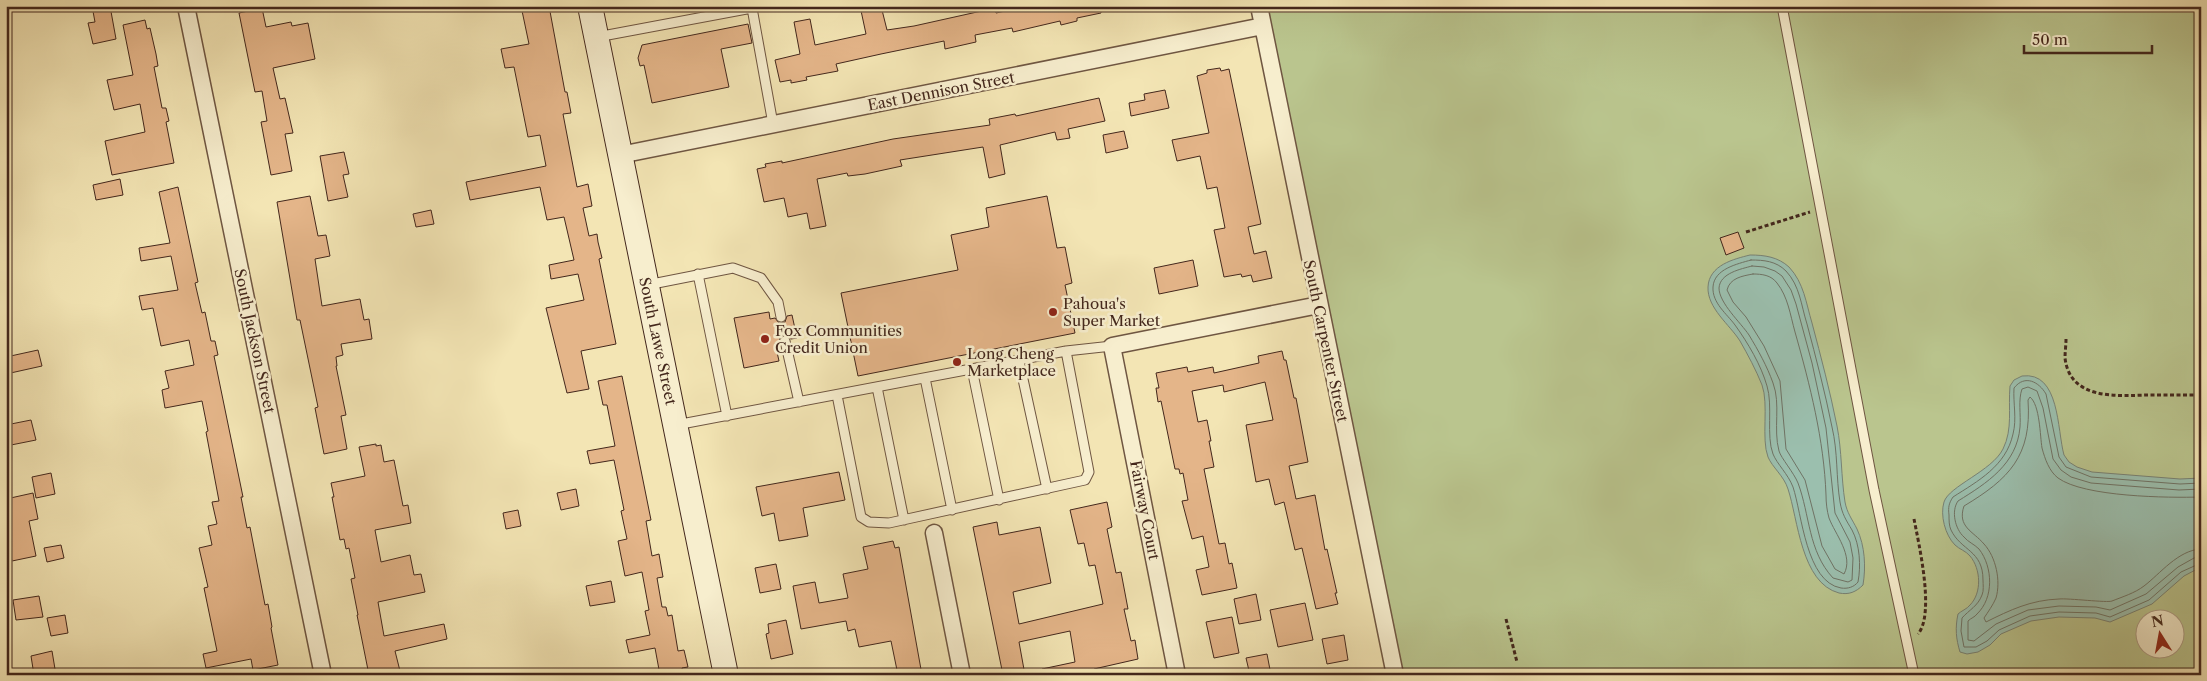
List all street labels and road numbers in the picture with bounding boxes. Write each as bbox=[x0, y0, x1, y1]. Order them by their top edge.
street label: East Dennison Street bbox=[866, 67, 1017, 115]
street label: South Carpenter Street bbox=[1300, 258, 1353, 424]
street label: South Jackson Street bbox=[230, 267, 280, 416]
street label: South Lawe Street bbox=[635, 275, 681, 407]
street label: Fairway Court bbox=[1126, 459, 1164, 562]

